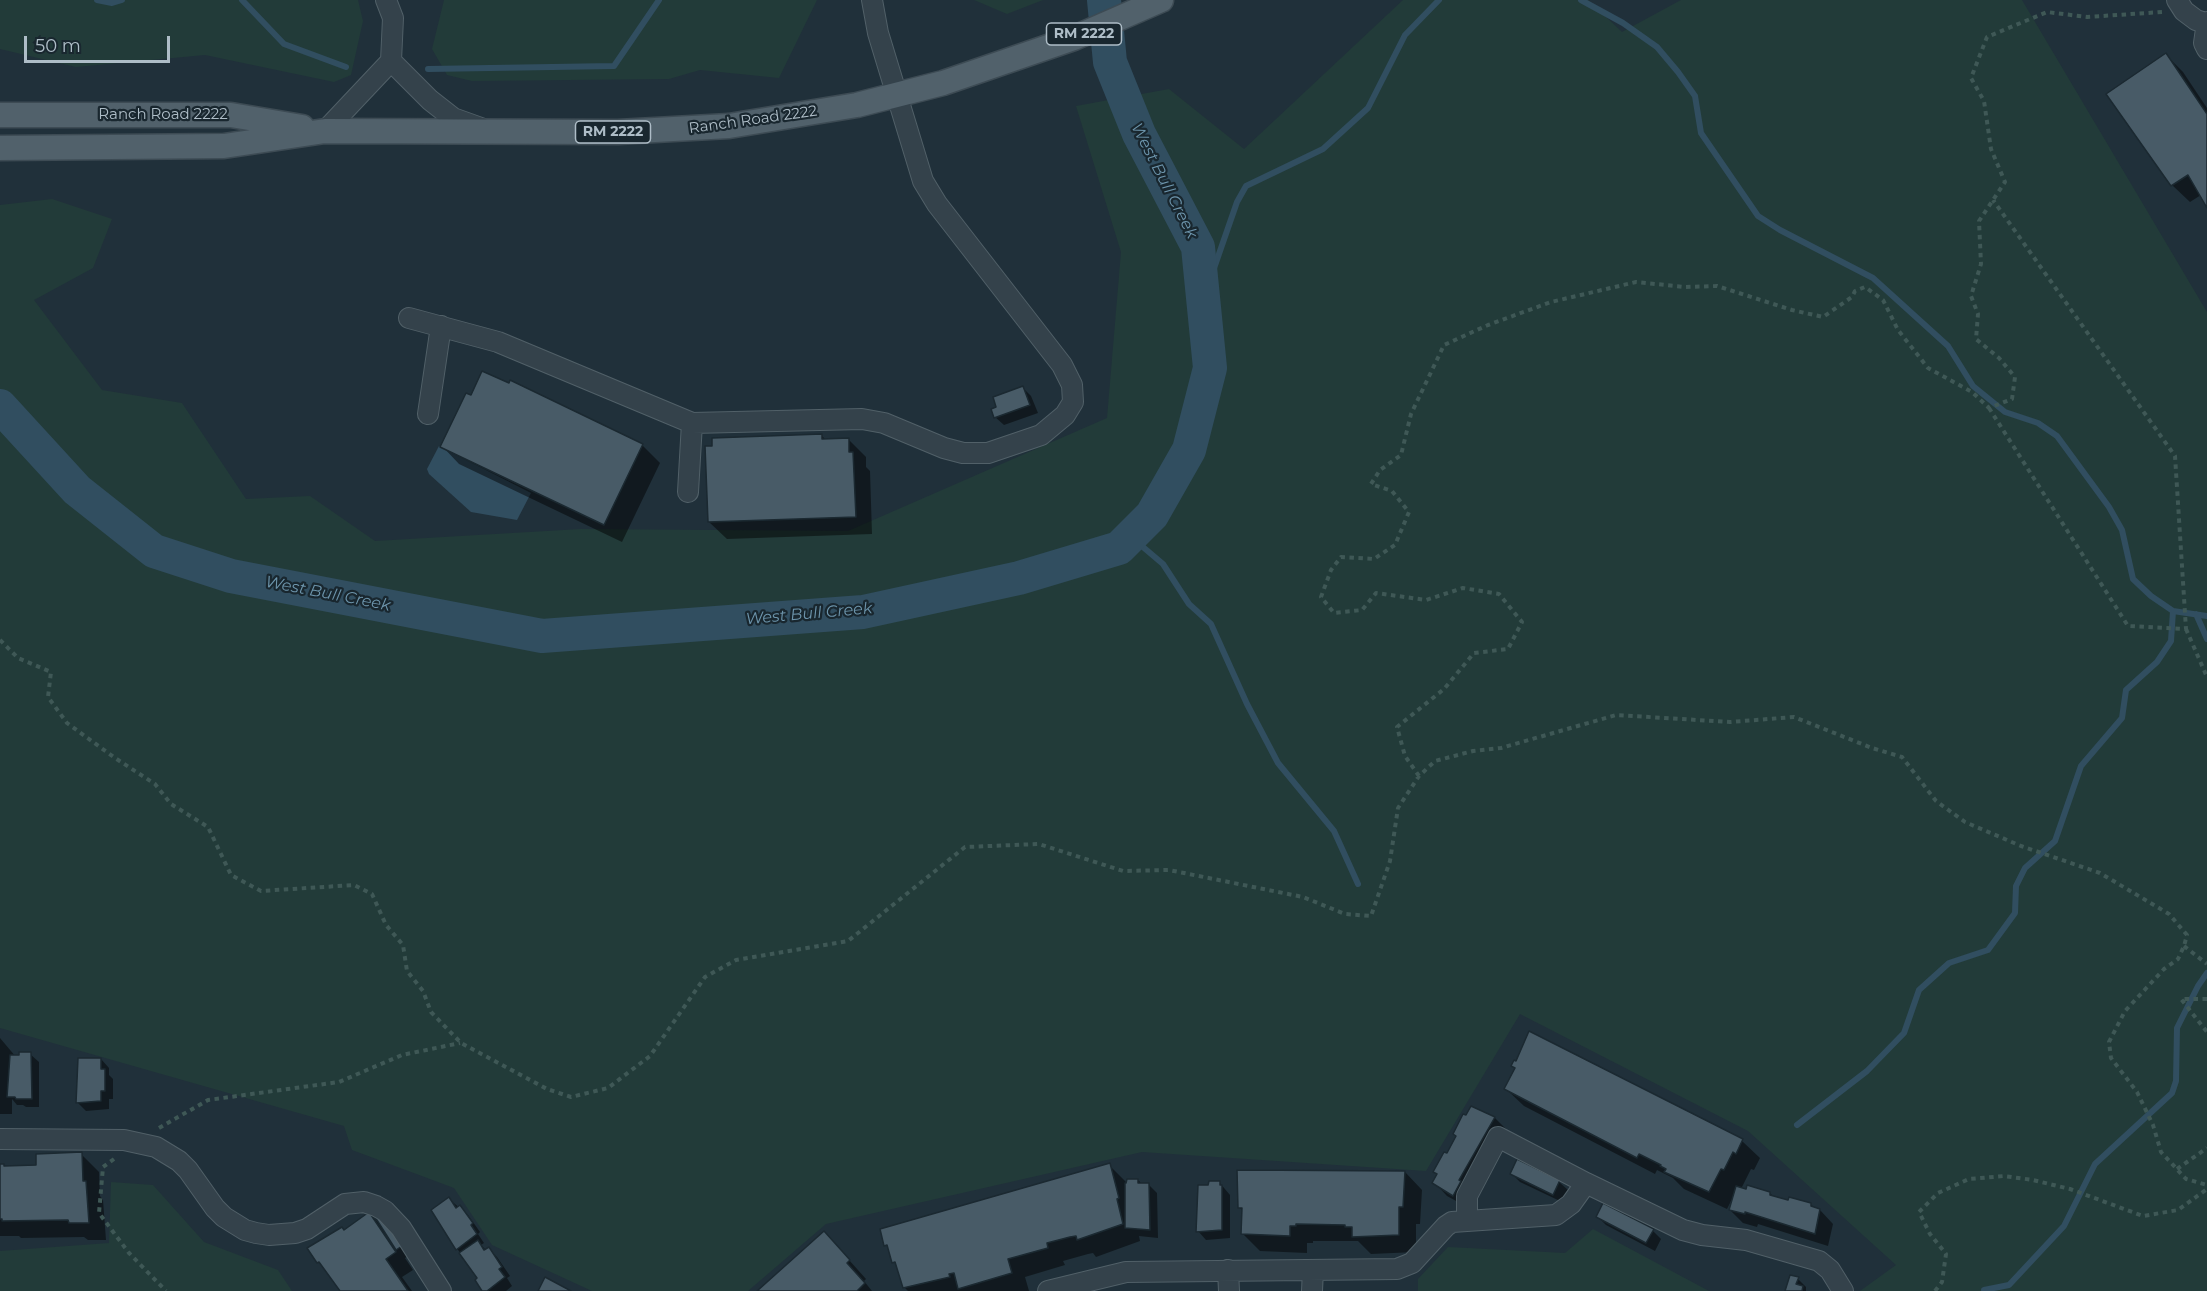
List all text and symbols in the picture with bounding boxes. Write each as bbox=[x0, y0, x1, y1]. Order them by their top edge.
road number: RM 2222 bbox=[1046, 23, 1122, 45]
scale bar bbox=[27, 24, 172, 62]
text: 50 m bbox=[35, 35, 81, 57]
street label: Ranch Road 2222 bbox=[688, 102, 818, 138]
street label: Ranch Road 2222 bbox=[98, 106, 228, 124]
water label: West Bull Creek bbox=[1127, 120, 1201, 242]
road number: RM 2222 bbox=[576, 121, 650, 143]
water label: West Bull Creek bbox=[264, 572, 392, 616]
water label: West Bull Creek bbox=[745, 599, 873, 629]

